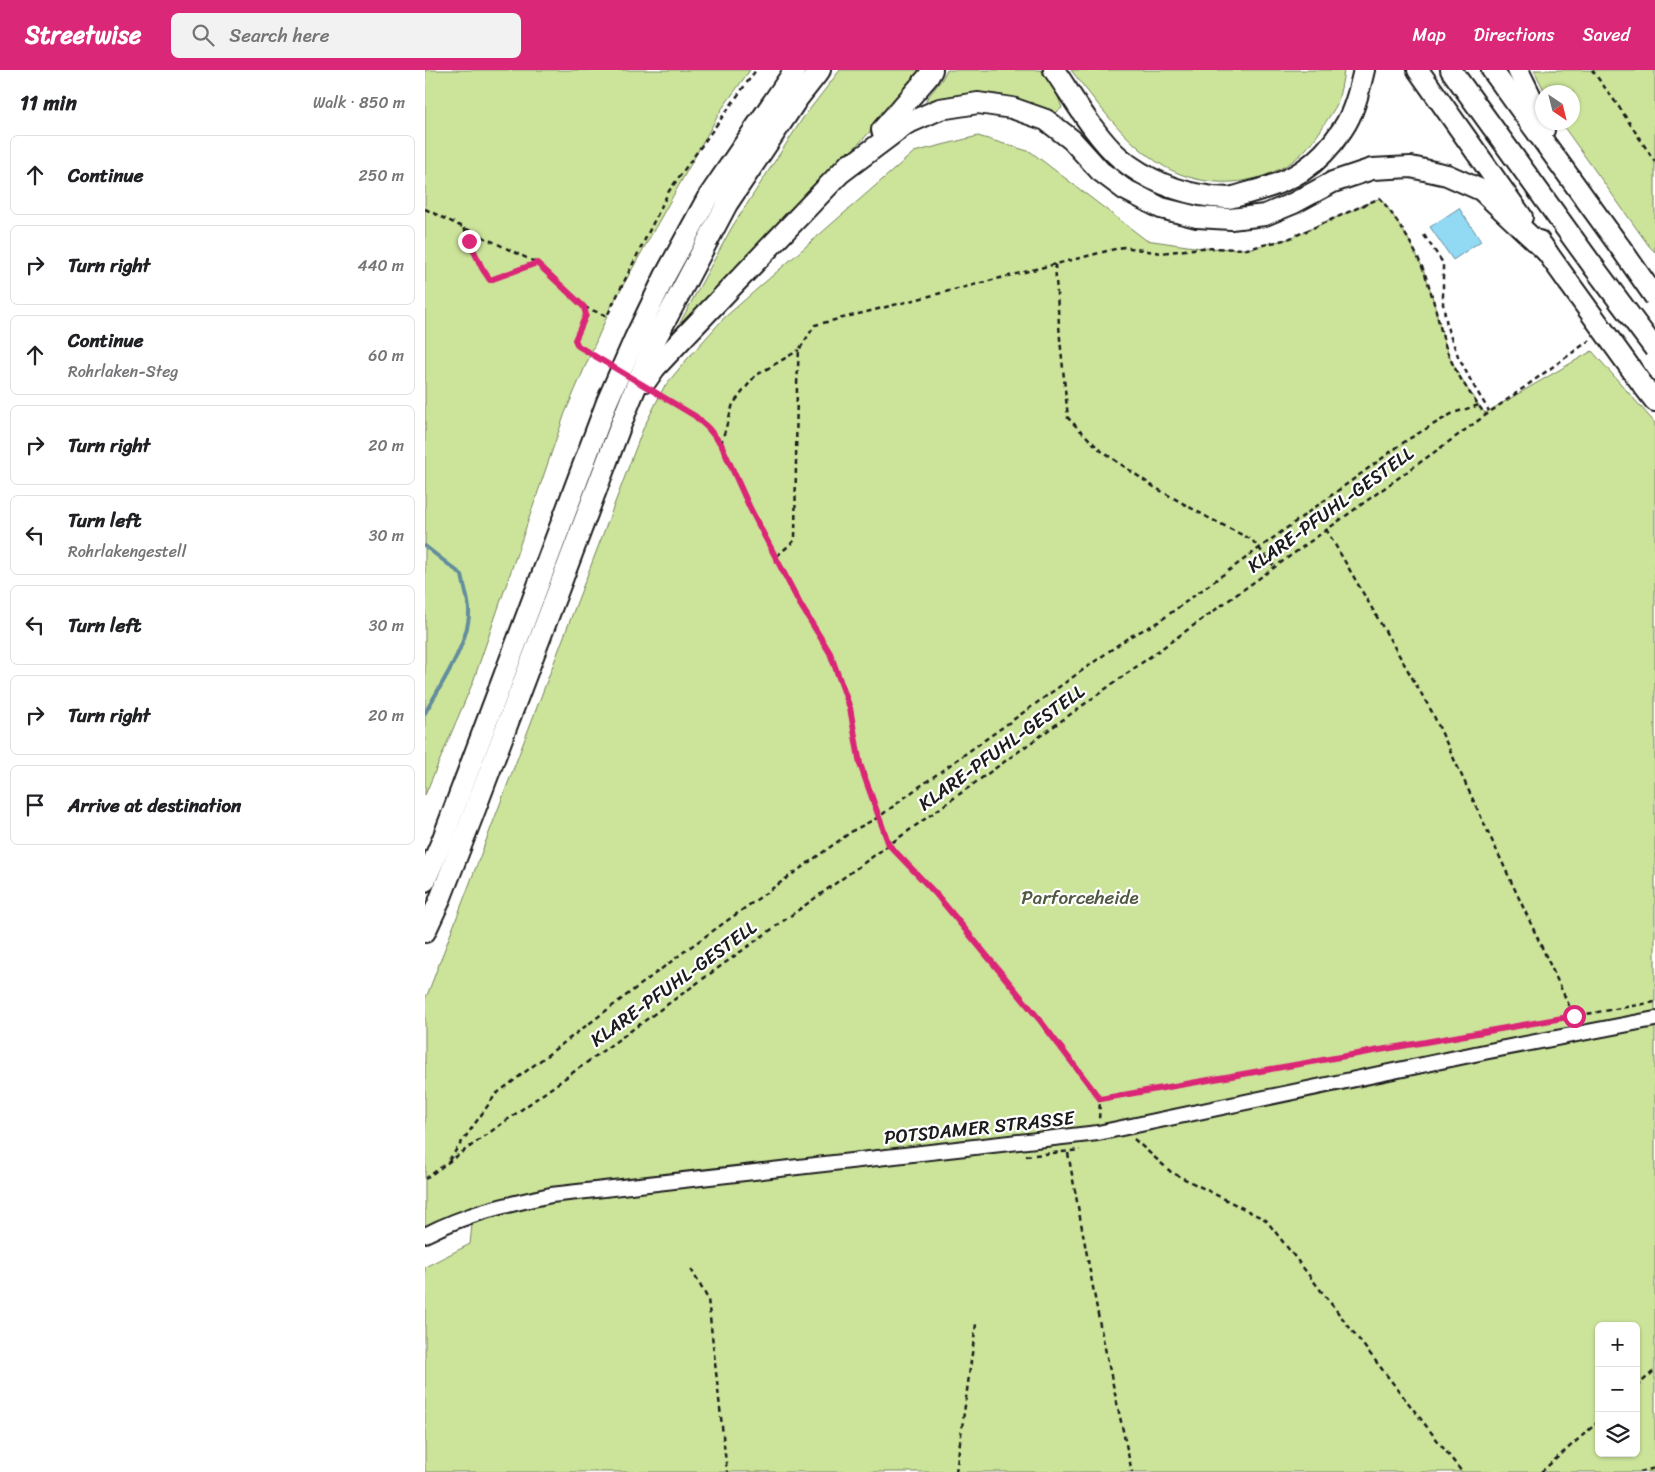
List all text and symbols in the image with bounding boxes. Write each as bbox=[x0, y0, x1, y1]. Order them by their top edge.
search box bbox=[171, 13, 521, 58]
text: Streetwise bbox=[25, 14, 141, 56]
text: Search here bbox=[229, 19, 329, 52]
text: Map bbox=[1413, 19, 1446, 51]
text: Directions bbox=[1474, 19, 1555, 51]
text: Saved bbox=[1583, 19, 1630, 51]
icon: search bbox=[189, 21, 217, 49]
text: 11 min bbox=[20, 84, 77, 122]
north arrow bbox=[1535, 85, 1580, 130]
text: Walk · 850 m bbox=[313, 88, 405, 117]
text: Continue bbox=[68, 159, 144, 192]
icon: ahead bbox=[21, 161, 49, 189]
text: 250 m bbox=[358, 161, 404, 190]
route end bbox=[458, 230, 481, 253]
text: Turn right bbox=[68, 249, 150, 282]
icon: right bbox=[21, 251, 49, 279]
text: 440 m bbox=[357, 251, 404, 280]
text: Continue bbox=[68, 324, 144, 357]
icon: ahead bbox=[21, 341, 49, 369]
text: 60 m bbox=[368, 341, 404, 370]
text: Rohrlaken-Steg bbox=[68, 357, 178, 386]
text: Turn right bbox=[68, 429, 150, 462]
icon: right bbox=[21, 431, 49, 459]
text: 20 m bbox=[368, 431, 404, 460]
street label: KLARE-PFUHL-GESTELL bbox=[1240, 437, 1421, 581]
text: Turn left bbox=[68, 504, 141, 537]
icon: left bbox=[21, 521, 49, 549]
text: 30 m bbox=[369, 521, 404, 550]
text: Rohrlakengestell bbox=[68, 537, 186, 566]
text: Turn left bbox=[68, 609, 141, 642]
icon: left bbox=[21, 611, 49, 639]
text: 30 m bbox=[369, 611, 404, 640]
street label: KLARE-PFUHL-GESTELL bbox=[911, 675, 1092, 819]
text: Turn right bbox=[68, 699, 150, 732]
icon: right bbox=[21, 701, 49, 729]
text: 20 m bbox=[368, 701, 404, 730]
text: Arrive at destination bbox=[68, 789, 241, 822]
icon: arrive bbox=[21, 791, 49, 819]
park label: Parforceheide bbox=[1021, 881, 1139, 914]
street label: KLARE-PFUHL-GESTELL bbox=[583, 911, 764, 1055]
route start bbox=[1563, 1005, 1586, 1028]
street label: POTSDAMER STRASSE bbox=[882, 1101, 1077, 1154]
map controls bbox=[1595, 1322, 1640, 1457]
button: + bbox=[1595, 1322, 1640, 1367]
button: − bbox=[1595, 1367, 1640, 1412]
button: layers bbox=[1595, 1412, 1640, 1457]

